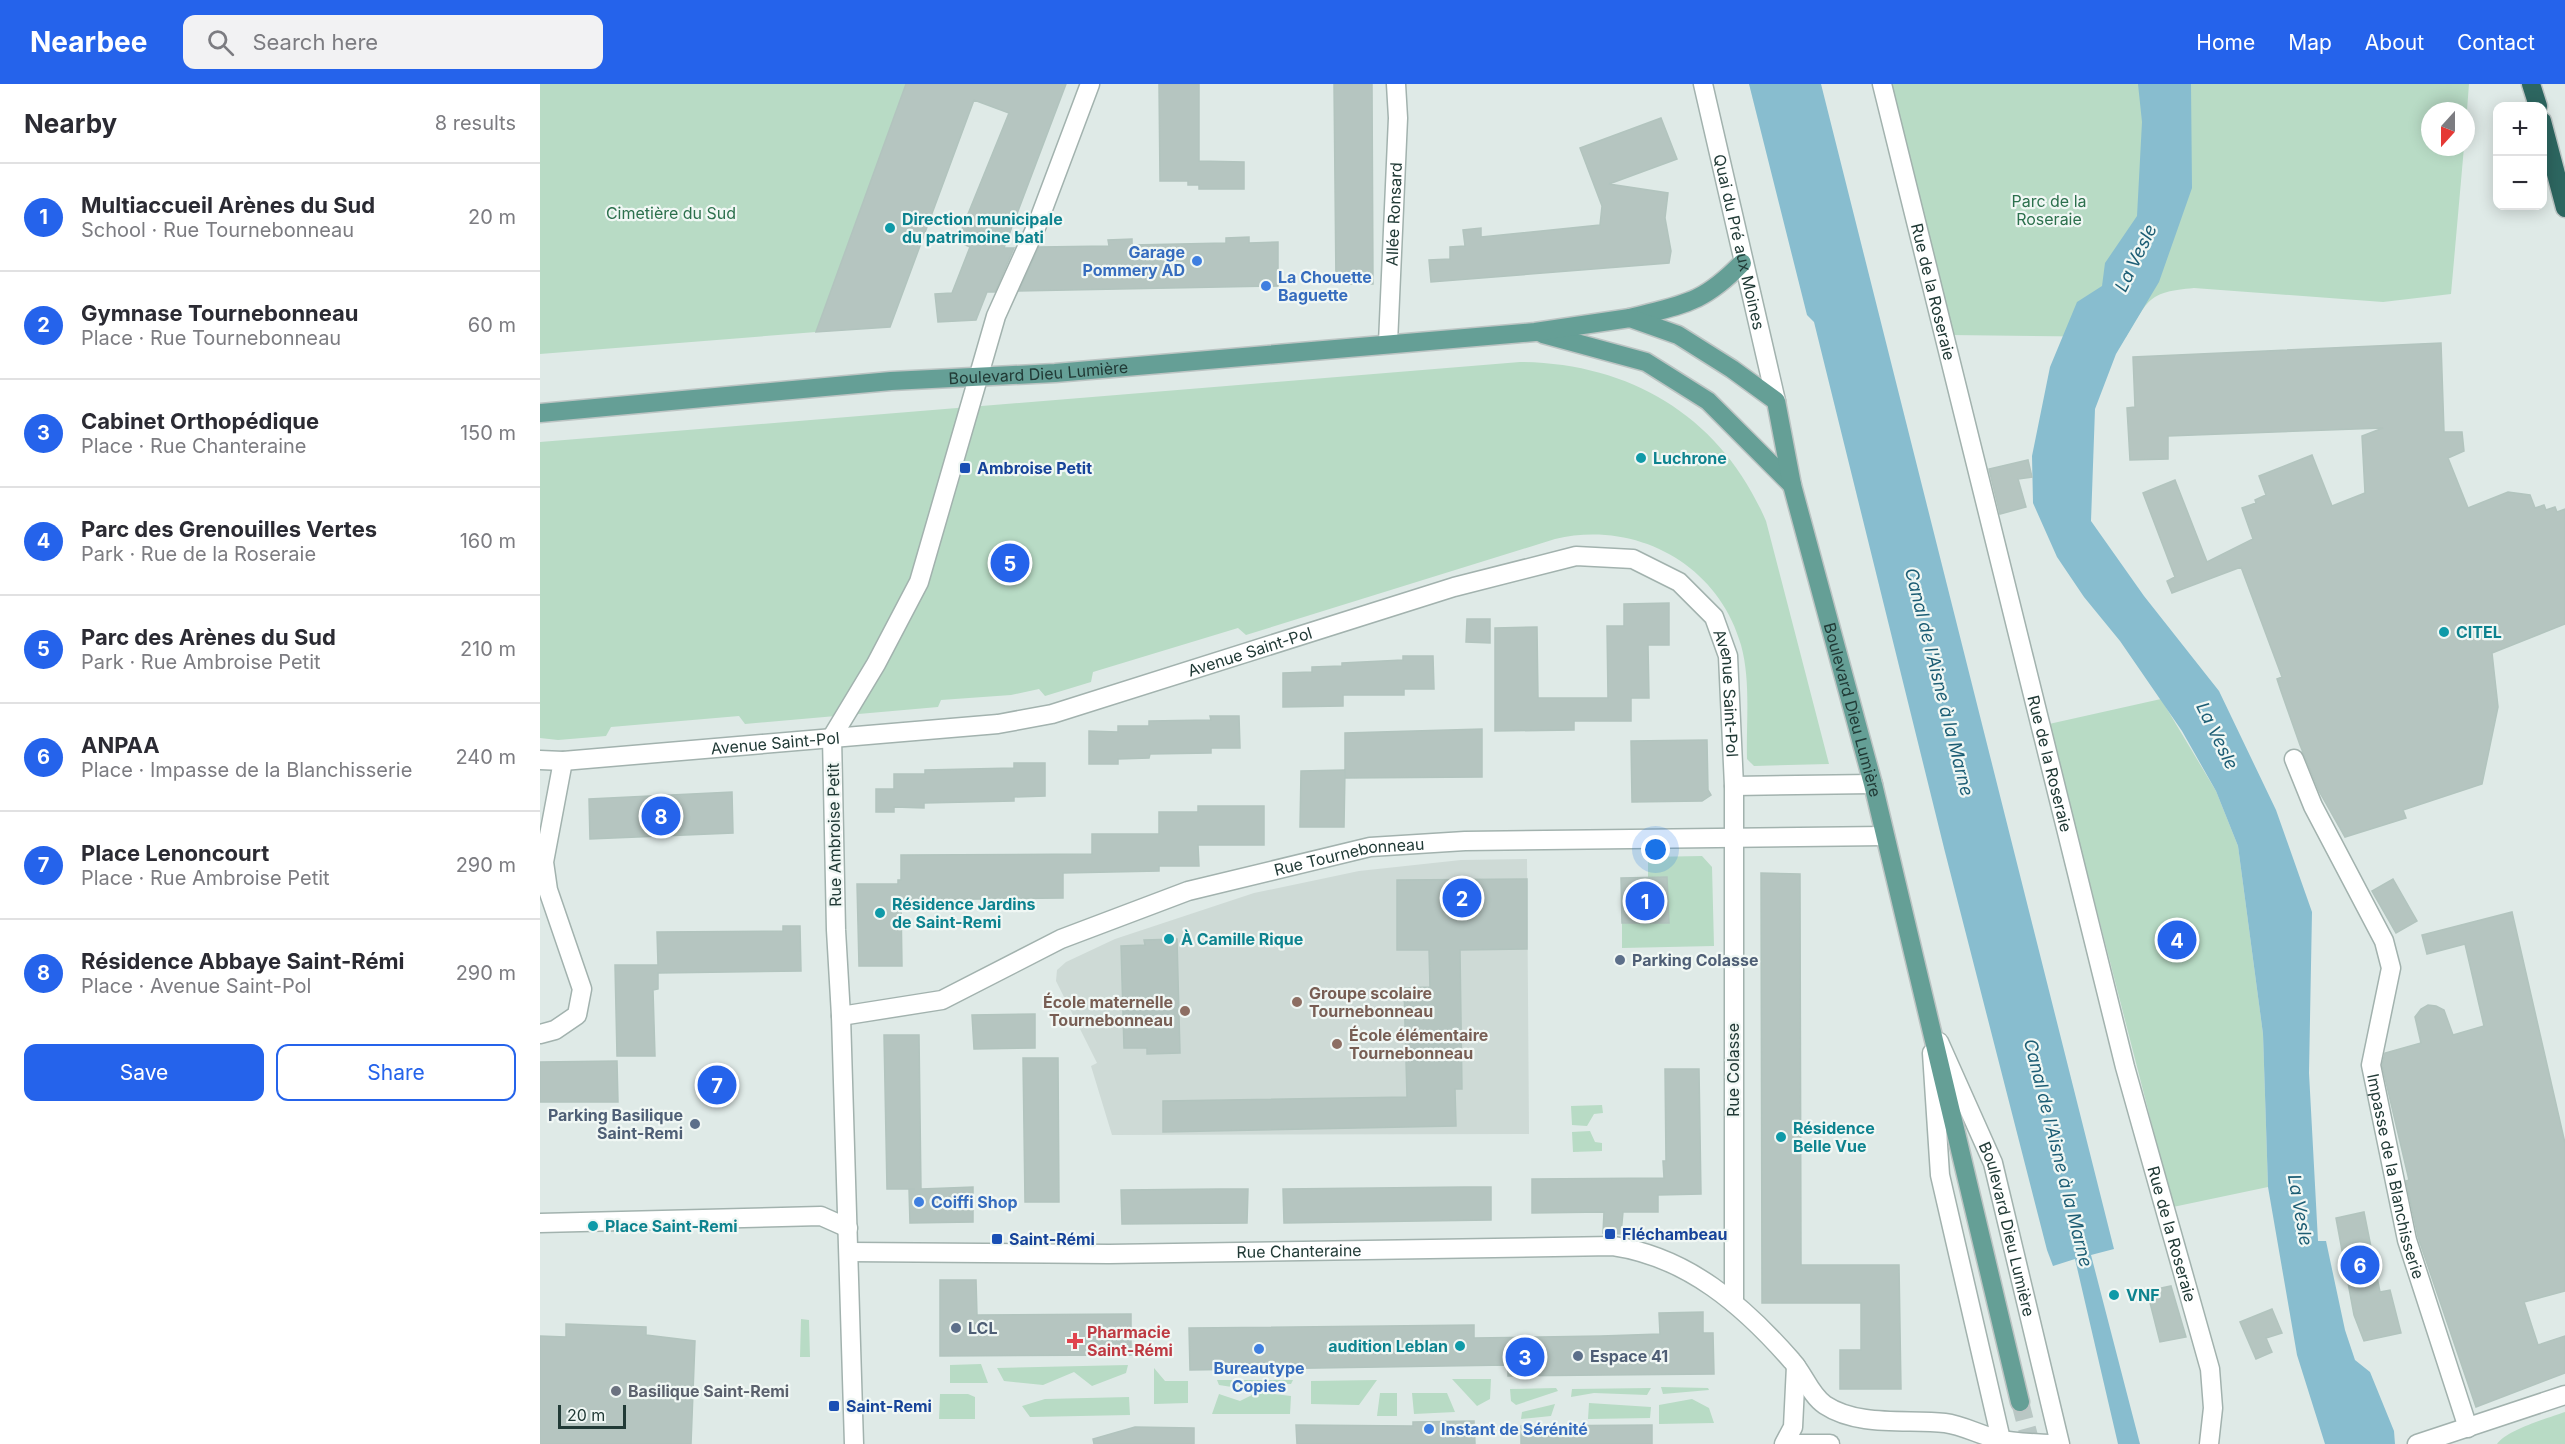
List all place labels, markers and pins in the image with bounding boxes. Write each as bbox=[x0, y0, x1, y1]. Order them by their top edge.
place label: Direction municipale du patrimoine bati bbox=[902, 209, 1063, 247]
marker: Direction municipale du patrimoine bati bbox=[883, 221, 897, 235]
place label: Garage Pommery AD bbox=[1083, 242, 1185, 280]
marker: Garage Pommery AD bbox=[1190, 254, 1204, 268]
place label: La Chouette Baguette bbox=[1278, 267, 1372, 305]
marker: La Chouette Baguette bbox=[1259, 279, 1273, 293]
place label: Luchrone bbox=[1653, 448, 1727, 468]
marker: Luchrone bbox=[1634, 451, 1648, 465]
place label: Ambroise Petit bbox=[977, 458, 1092, 478]
marker: Ambroise Petit bbox=[958, 461, 972, 475]
pin: 5 bbox=[990, 540, 1030, 586]
place label: CITEL bbox=[2456, 622, 2502, 642]
marker: CITEL bbox=[2437, 625, 2451, 639]
pin: 8 bbox=[642, 794, 680, 838]
pin: 2 bbox=[1442, 876, 1482, 920]
pin: 1 bbox=[1626, 878, 1664, 924]
place label: Résidence Jardins de Saint-Remi bbox=[892, 894, 1036, 932]
marker: Résidence Jardins de Saint-Remi bbox=[873, 906, 887, 920]
pin: 4 bbox=[2158, 918, 2196, 962]
place label: À Camille Rique bbox=[1181, 929, 1303, 949]
marker: À Camille Rique bbox=[1162, 932, 1176, 946]
place label: Parking Colasse bbox=[1632, 950, 1758, 970]
marker: Parking Colasse bbox=[1613, 953, 1627, 967]
place label: Groupe scolaire Tournebonneau bbox=[1309, 983, 1433, 1021]
place label: École maternelle Tournebonneau bbox=[1043, 992, 1173, 1030]
marker: Groupe scolaire Tournebonneau bbox=[1290, 995, 1304, 1009]
marker: École maternelle Tournebonneau bbox=[1178, 1004, 1192, 1018]
place label: École élémentaire Tournebonneau bbox=[1349, 1025, 1488, 1063]
marker: École élémentaire Tournebonneau bbox=[1330, 1037, 1344, 1051]
pin: 7 bbox=[698, 1062, 736, 1108]
place label: Parking Basilique Saint-Remi bbox=[548, 1105, 683, 1143]
marker: Parking Basilique Saint-Remi bbox=[688, 1117, 702, 1131]
place label: Résidence Belle Vue bbox=[1793, 1118, 1875, 1156]
marker: Résidence Belle Vue bbox=[1774, 1130, 1788, 1144]
place label: Coiffi Shop bbox=[931, 1192, 1018, 1212]
marker: Coiffi Shop bbox=[912, 1195, 926, 1209]
place label: Place Saint-Remi bbox=[605, 1216, 738, 1236]
marker: Place Saint-Remi bbox=[586, 1219, 600, 1233]
place label: Fléchambeau bbox=[1622, 1224, 1728, 1244]
marker: Fléchambeau bbox=[1603, 1227, 1617, 1241]
place label: Saint-Rémi bbox=[1009, 1229, 1095, 1249]
marker: Saint-Rémi bbox=[990, 1232, 1004, 1246]
pin: 6 bbox=[2340, 1242, 2380, 1288]
place label: VNF bbox=[2126, 1285, 2160, 1305]
marker: VNF bbox=[2107, 1288, 2121, 1302]
place label: LCL bbox=[968, 1318, 997, 1338]
marker: LCL bbox=[949, 1321, 963, 1335]
place label: Pharmacie Saint-Rémi bbox=[1087, 1322, 1173, 1360]
marker: Pharmacie Saint-Rémi bbox=[1068, 1334, 1082, 1348]
pin: 3 bbox=[1506, 1334, 1544, 1380]
place label: audition Leblan bbox=[1328, 1336, 1448, 1356]
marker: audition Leblan bbox=[1453, 1339, 1467, 1353]
marker: Bureautype Copies bbox=[1252, 1342, 1266, 1356]
place label: Espace 41 bbox=[1590, 1346, 1668, 1366]
marker: Espace 41 bbox=[1571, 1349, 1585, 1363]
place label: Bureautype Copies bbox=[1213, 1358, 1305, 1396]
place label: Basilique Saint-Remi bbox=[628, 1381, 789, 1401]
marker: Basilique Saint-Remi bbox=[609, 1384, 623, 1398]
place label: Saint-Remi bbox=[846, 1396, 932, 1416]
marker: Saint-Remi bbox=[827, 1399, 841, 1413]
place label: Instant de Sérénité bbox=[1441, 1419, 1588, 1439]
marker: Instant de Sérénité bbox=[1422, 1422, 1436, 1436]

